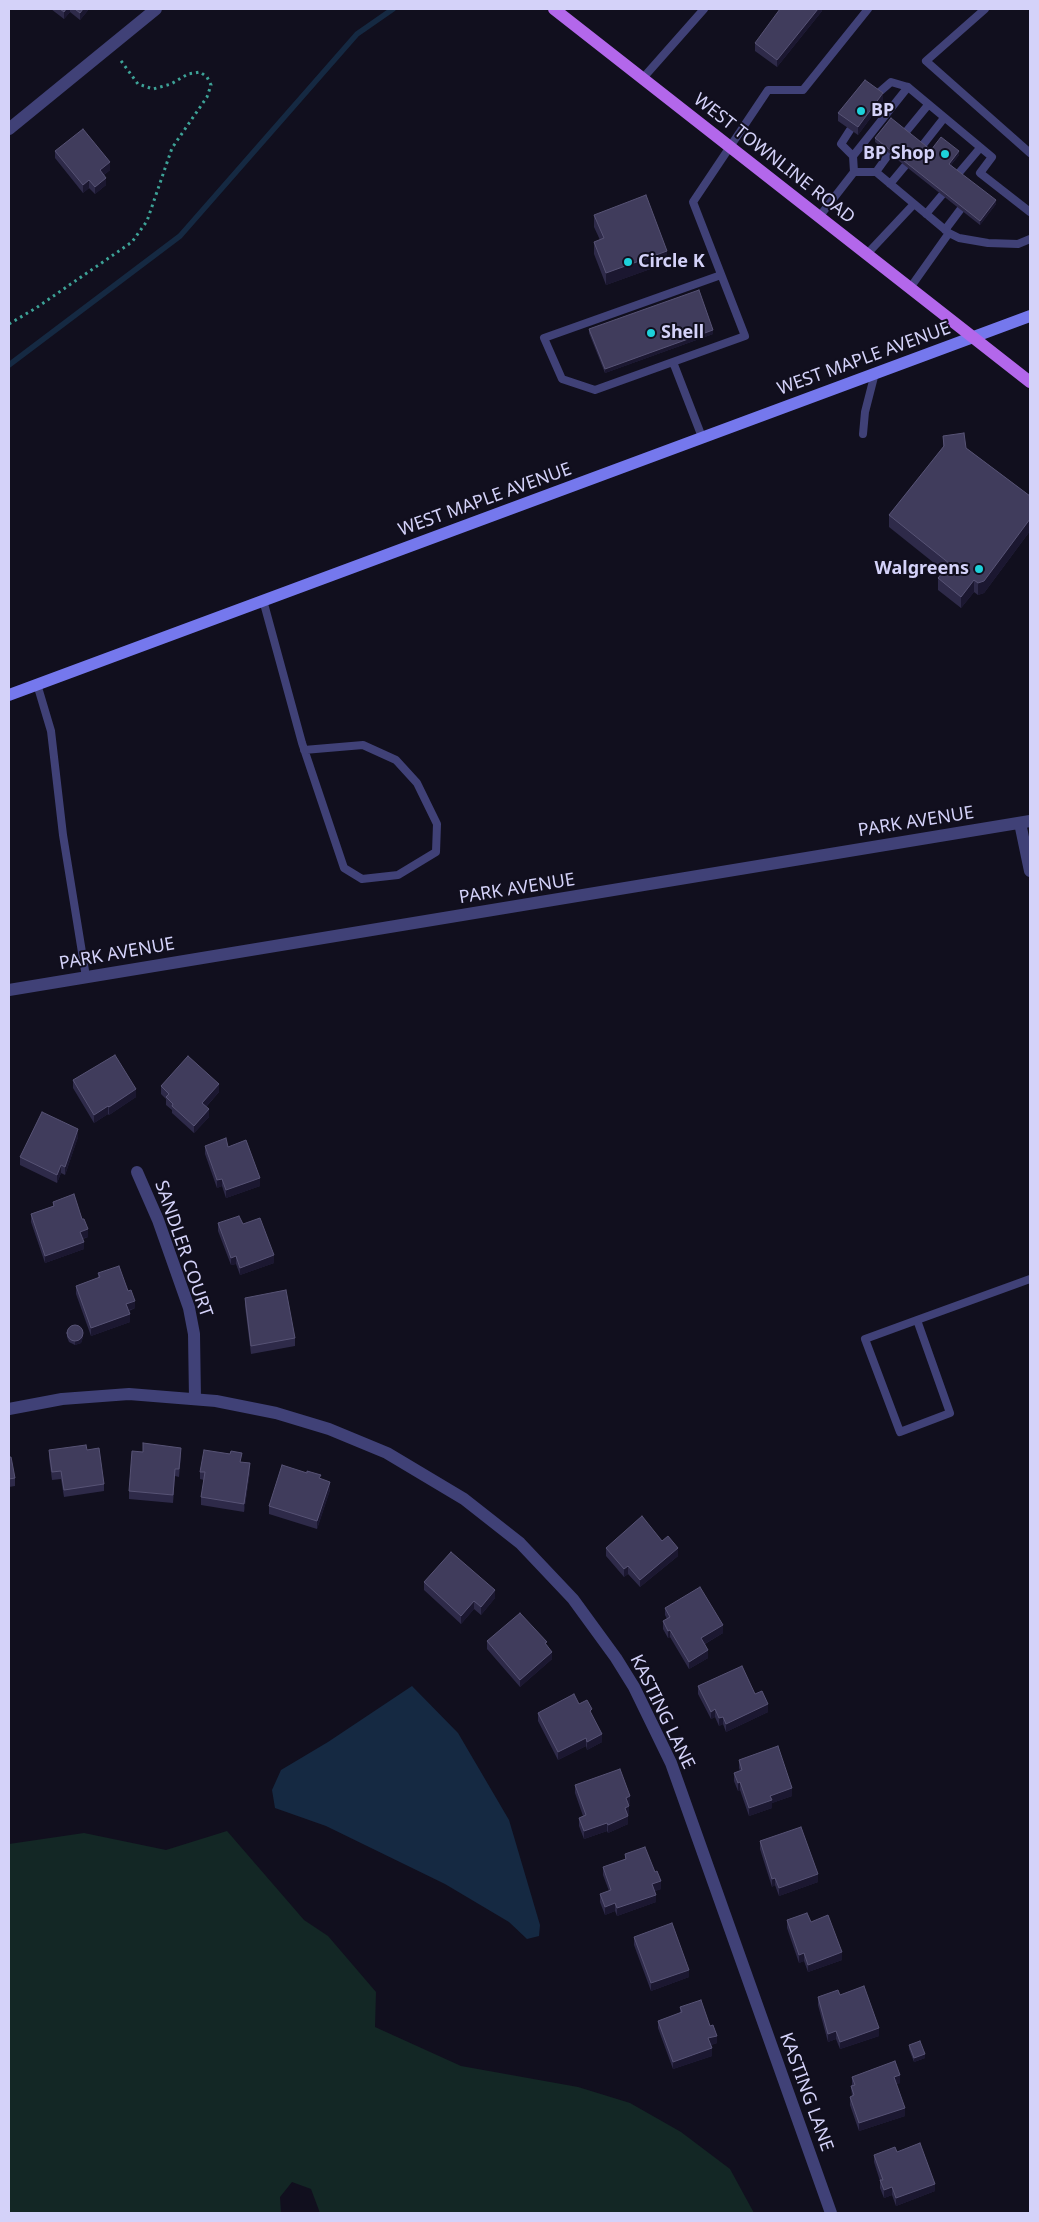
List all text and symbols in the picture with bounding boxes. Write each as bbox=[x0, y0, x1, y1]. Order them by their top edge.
street label: WEST TOWNLINE ROAD bbox=[689, 89, 859, 229]
place label: BP bbox=[871, 100, 894, 122]
marker: BP bbox=[855, 105, 867, 117]
place label: BP Shop bbox=[863, 143, 935, 165]
marker: BP Shop bbox=[939, 148, 951, 160]
place label: Circle K bbox=[638, 251, 705, 273]
marker: Circle K bbox=[622, 256, 634, 268]
street label: WEST MAPLE AVENUE bbox=[775, 318, 953, 400]
place label: Shell bbox=[661, 322, 704, 344]
marker: Shell bbox=[645, 327, 657, 339]
street label: WEST MAPLE AVENUE bbox=[396, 459, 574, 541]
place label: Walgreens bbox=[875, 558, 969, 580]
marker: Walgreens bbox=[973, 563, 985, 575]
street label: PARK AVENUE bbox=[857, 802, 975, 842]
street label: PARK AVENUE bbox=[458, 869, 576, 909]
street label: PARK AVENUE bbox=[58, 933, 176, 975]
street label: SANDLER COURT bbox=[150, 1178, 216, 1320]
street label: KASTING LANE bbox=[625, 1651, 699, 1773]
street label: KASTING LANE bbox=[775, 2030, 837, 2154]

